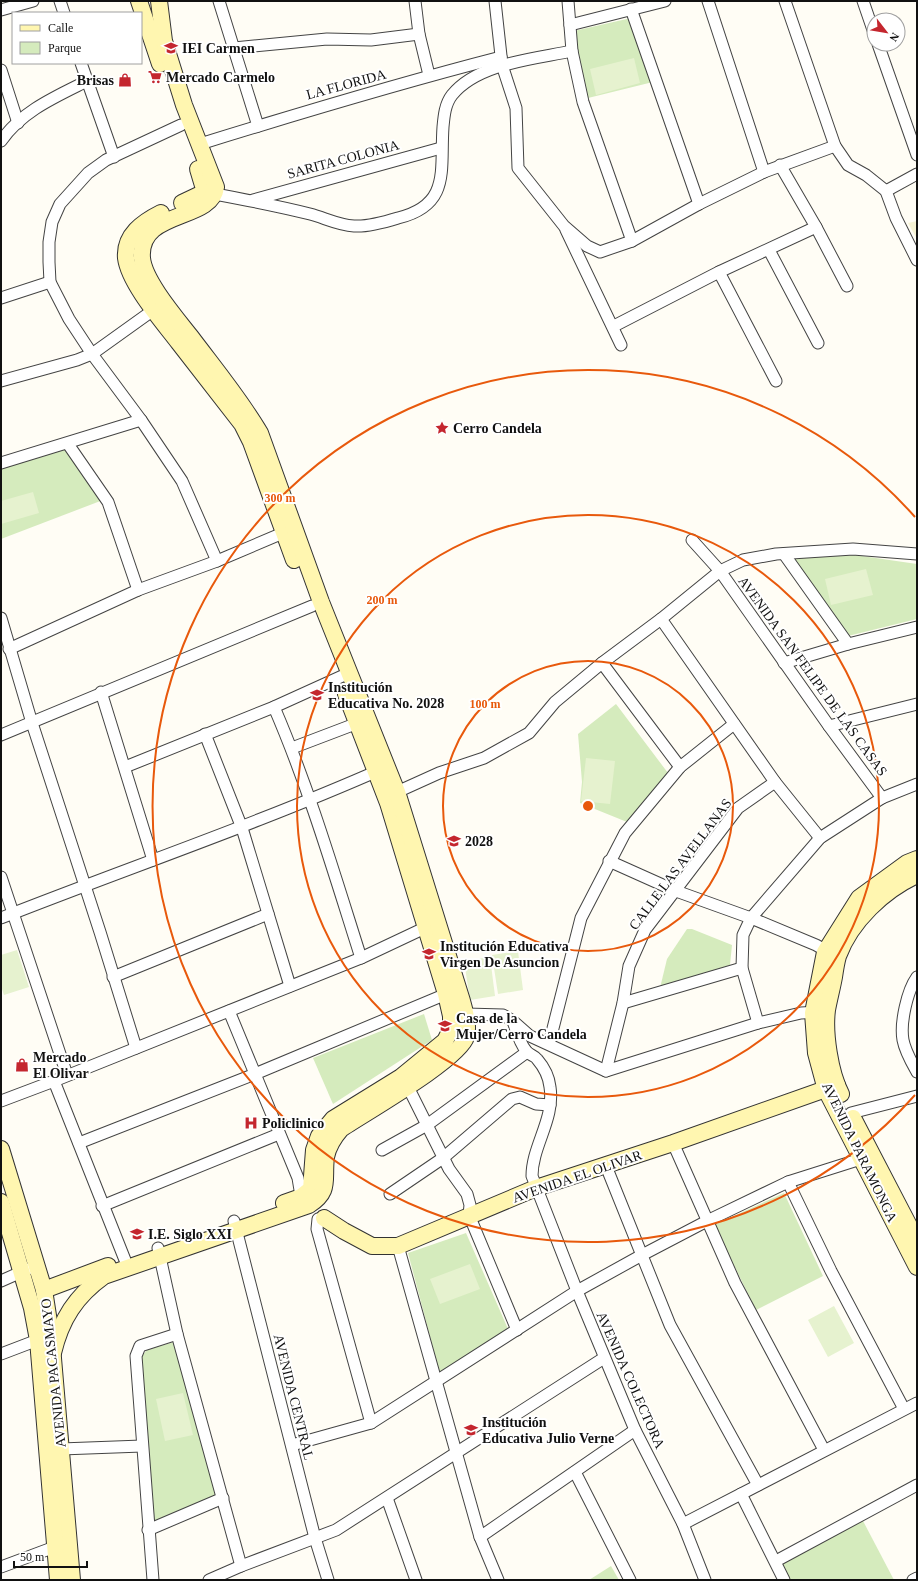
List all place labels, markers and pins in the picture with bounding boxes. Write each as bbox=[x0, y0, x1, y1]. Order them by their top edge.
school or university icon: IEI Carmen bbox=[163, 40, 179, 56]
place label: IEI Carmen bbox=[182, 41, 255, 56]
supermarket icon: Mercado Carmelo bbox=[147, 69, 163, 85]
place label: Mercado Carmelo bbox=[166, 70, 275, 85]
shop icon: Brisas bbox=[117, 72, 133, 88]
place label: Brisas bbox=[77, 73, 115, 88]
place icon: Cerro Candela bbox=[434, 420, 450, 436]
place label: Cerro Candela bbox=[453, 421, 542, 436]
place label: Institución Educativa No. 2028 bbox=[328, 680, 444, 711]
school or university icon: Institución Educativa No. 2028 bbox=[309, 687, 325, 703]
centre of rings bbox=[581, 799, 595, 813]
school or university icon: 2028 bbox=[446, 833, 462, 849]
place label: 2028 bbox=[465, 834, 493, 849]
place label: Institución Educativa Virgen De Asuncion bbox=[440, 939, 569, 970]
school or university icon: Institución Educativa Virgen De Asuncion bbox=[421, 946, 437, 962]
place label: Casa de la Mujer/Cerro Candela bbox=[456, 1011, 587, 1042]
school or university icon: Casa de la Mujer/Cerro Candela bbox=[437, 1018, 453, 1034]
place label: Mercado El Olivar bbox=[33, 1050, 89, 1081]
shop icon: Mercado El Olivar bbox=[14, 1057, 30, 1073]
hospital icon: Policlinico bbox=[243, 1115, 259, 1131]
place label: Policlinico bbox=[262, 1116, 324, 1131]
school or university icon: I.E. Siglo XXI bbox=[129, 1226, 145, 1242]
place label: I.E. Siglo XXI bbox=[148, 1227, 232, 1242]
place label: Institución Educativa Julio Verne bbox=[482, 1415, 614, 1446]
school or university icon: Institución Educativa Julio Verne bbox=[463, 1422, 479, 1438]

